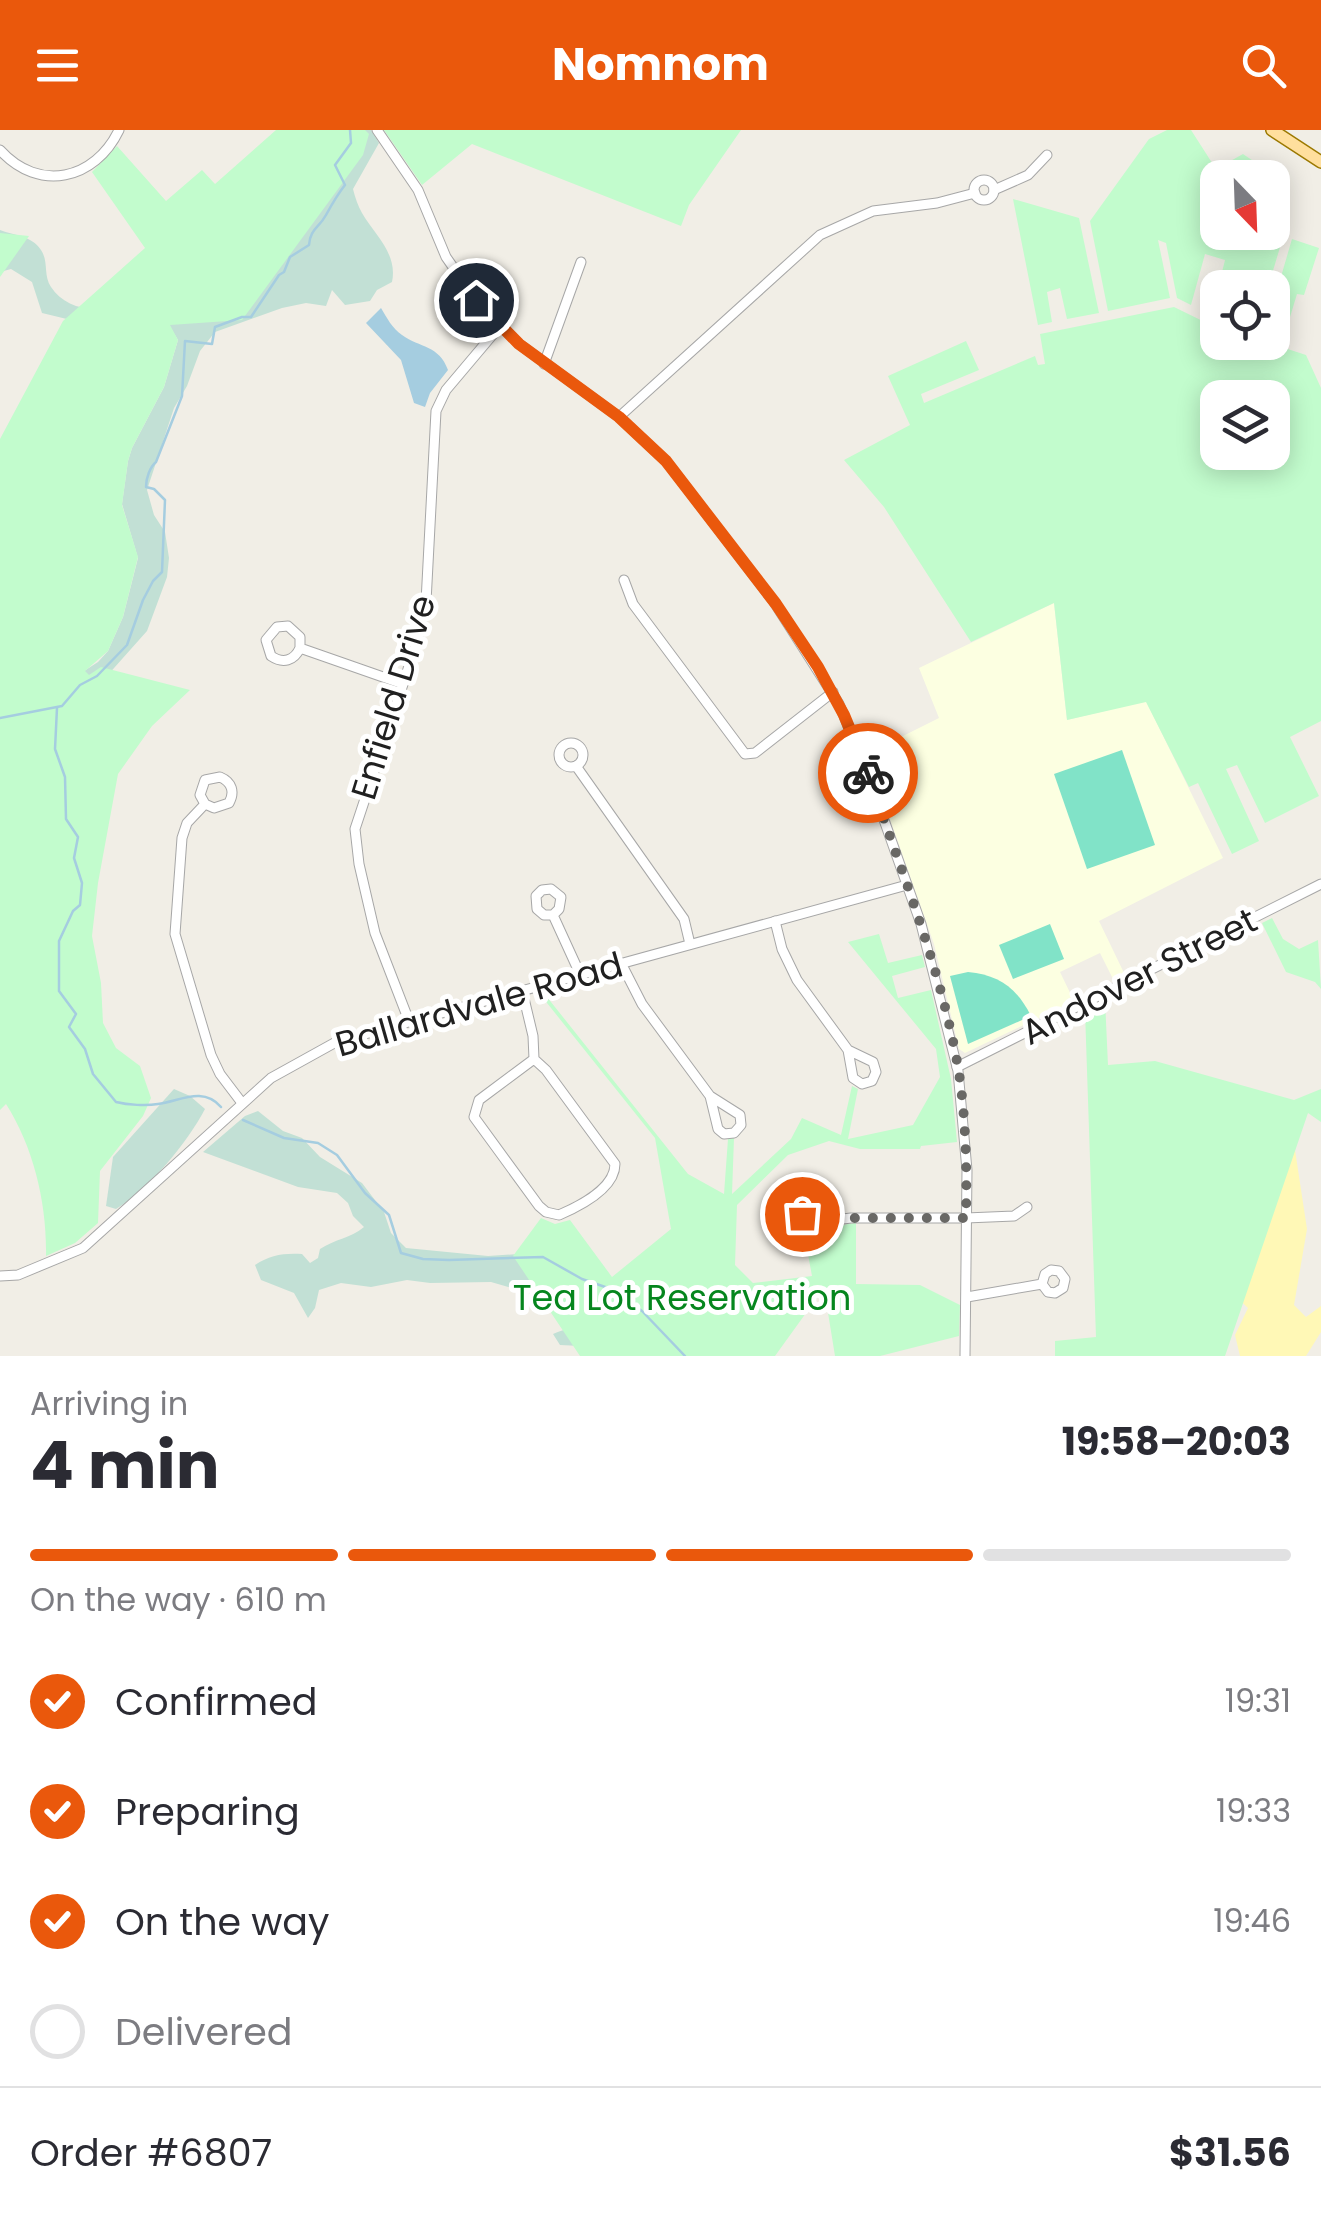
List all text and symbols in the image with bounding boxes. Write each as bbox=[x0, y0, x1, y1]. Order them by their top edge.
text: Nomnom bbox=[552, 33, 769, 96]
icon: menu bbox=[30, 38, 85, 93]
icon: search bbox=[1236, 38, 1291, 93]
north arrow bbox=[1200, 160, 1290, 250]
map controls bbox=[1200, 160, 1290, 470]
pin bbox=[434, 258, 519, 343]
button: locate bbox=[1200, 270, 1290, 360]
icon: home bbox=[449, 273, 504, 328]
button: layers bbox=[1200, 380, 1290, 470]
street label: Enfield Drive bbox=[339, 589, 447, 805]
courier bbox=[818, 723, 918, 823]
icon: bike bbox=[841, 746, 896, 801]
street label: Andover Street bbox=[1013, 896, 1265, 1056]
street label: Ballardvale Road bbox=[330, 940, 628, 1068]
pin bbox=[760, 1172, 845, 1257]
icon: bag bbox=[775, 1187, 830, 1242]
park label: Tea Lot Reservation bbox=[513, 1273, 851, 1322]
text: Arriving in bbox=[30, 1381, 188, 1426]
text: 19:58–20:03 bbox=[1062, 1415, 1291, 1468]
text: 4 min bbox=[30, 1420, 220, 1511]
text: On the way · 610 m bbox=[30, 1577, 327, 1622]
icon: check bbox=[30, 1674, 85, 1729]
text: Confirmed bbox=[115, 1675, 317, 1728]
text: 19:31 bbox=[1225, 1678, 1291, 1723]
icon: check bbox=[30, 1784, 85, 1839]
text: Preparing bbox=[115, 1785, 300, 1838]
text: 19:33 bbox=[1216, 1788, 1291, 1833]
icon: check bbox=[30, 1894, 85, 1949]
text: On the way bbox=[115, 1895, 329, 1948]
text: 19:46 bbox=[1213, 1898, 1291, 1943]
text: Delivered bbox=[115, 2005, 292, 2058]
text: Order #6807 bbox=[30, 2126, 272, 2179]
text: $31.56 bbox=[1169, 2126, 1291, 2179]

